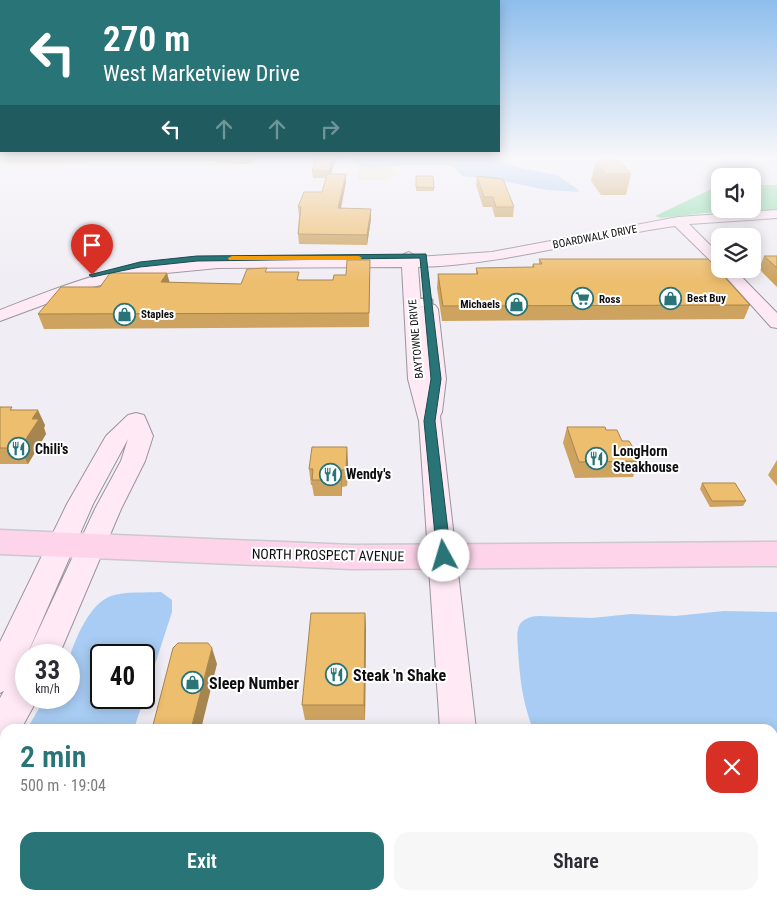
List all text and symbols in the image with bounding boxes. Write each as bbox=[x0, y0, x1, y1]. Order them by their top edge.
text: 270 m bbox=[103, 19, 190, 60]
icon: left bbox=[20, 20, 85, 85]
text: West Marketview Drive bbox=[103, 61, 300, 86]
icon: left bbox=[157, 115, 185, 143]
icon: ahead bbox=[210, 115, 238, 143]
icon: ahead bbox=[263, 115, 291, 143]
icon: right bbox=[316, 115, 344, 143]
map controls bbox=[711, 168, 761, 278]
button: sound bbox=[711, 168, 761, 218]
street label: BOARDWALK DRIVE bbox=[552, 222, 639, 252]
pin bbox=[71, 224, 113, 275]
button: layers bbox=[711, 228, 761, 278]
icon: arrive bbox=[78, 231, 106, 259]
shop icon: Best Buy bbox=[659, 286, 683, 310]
supermarket icon: Ross bbox=[571, 287, 595, 311]
shop icon: Michaels bbox=[504, 292, 528, 316]
place label: Best Buy bbox=[687, 292, 726, 305]
place label: Ross bbox=[599, 293, 621, 306]
street label: BAYTOWNE DRIVE bbox=[406, 298, 426, 379]
place label: Michaels bbox=[460, 298, 500, 311]
shop icon: Staples bbox=[113, 302, 137, 326]
place label: Staples bbox=[141, 308, 174, 321]
restaurant icon: Chili's bbox=[7, 437, 31, 461]
place label: Chili's bbox=[35, 441, 68, 457]
place label: LongHorn Steakhouse bbox=[613, 443, 679, 475]
restaurant icon: LongHorn Steakhouse bbox=[585, 447, 609, 471]
restaurant icon: Wendy's bbox=[318, 462, 342, 486]
place label: Wendy's bbox=[346, 466, 391, 482]
position arrow bbox=[417, 529, 469, 581]
street label: NORTH PROSPECT AVENUE bbox=[252, 546, 404, 564]
speed limit sign: 40 bbox=[90, 644, 155, 709]
text: 33 bbox=[35, 656, 60, 685]
restaurant icon: Steak 'n Shake bbox=[325, 663, 349, 687]
place label: Steak 'n Shake bbox=[353, 666, 447, 685]
shop icon: Sleep Number bbox=[181, 671, 205, 695]
place label: Sleep Number bbox=[209, 674, 299, 693]
text: km/h bbox=[35, 682, 60, 696]
text: 2 min bbox=[20, 739, 86, 774]
button: close bbox=[706, 741, 758, 793]
text: 500 m · 19:04 bbox=[20, 776, 106, 795]
button: Exit bbox=[20, 832, 384, 890]
button: Share bbox=[394, 832, 758, 890]

